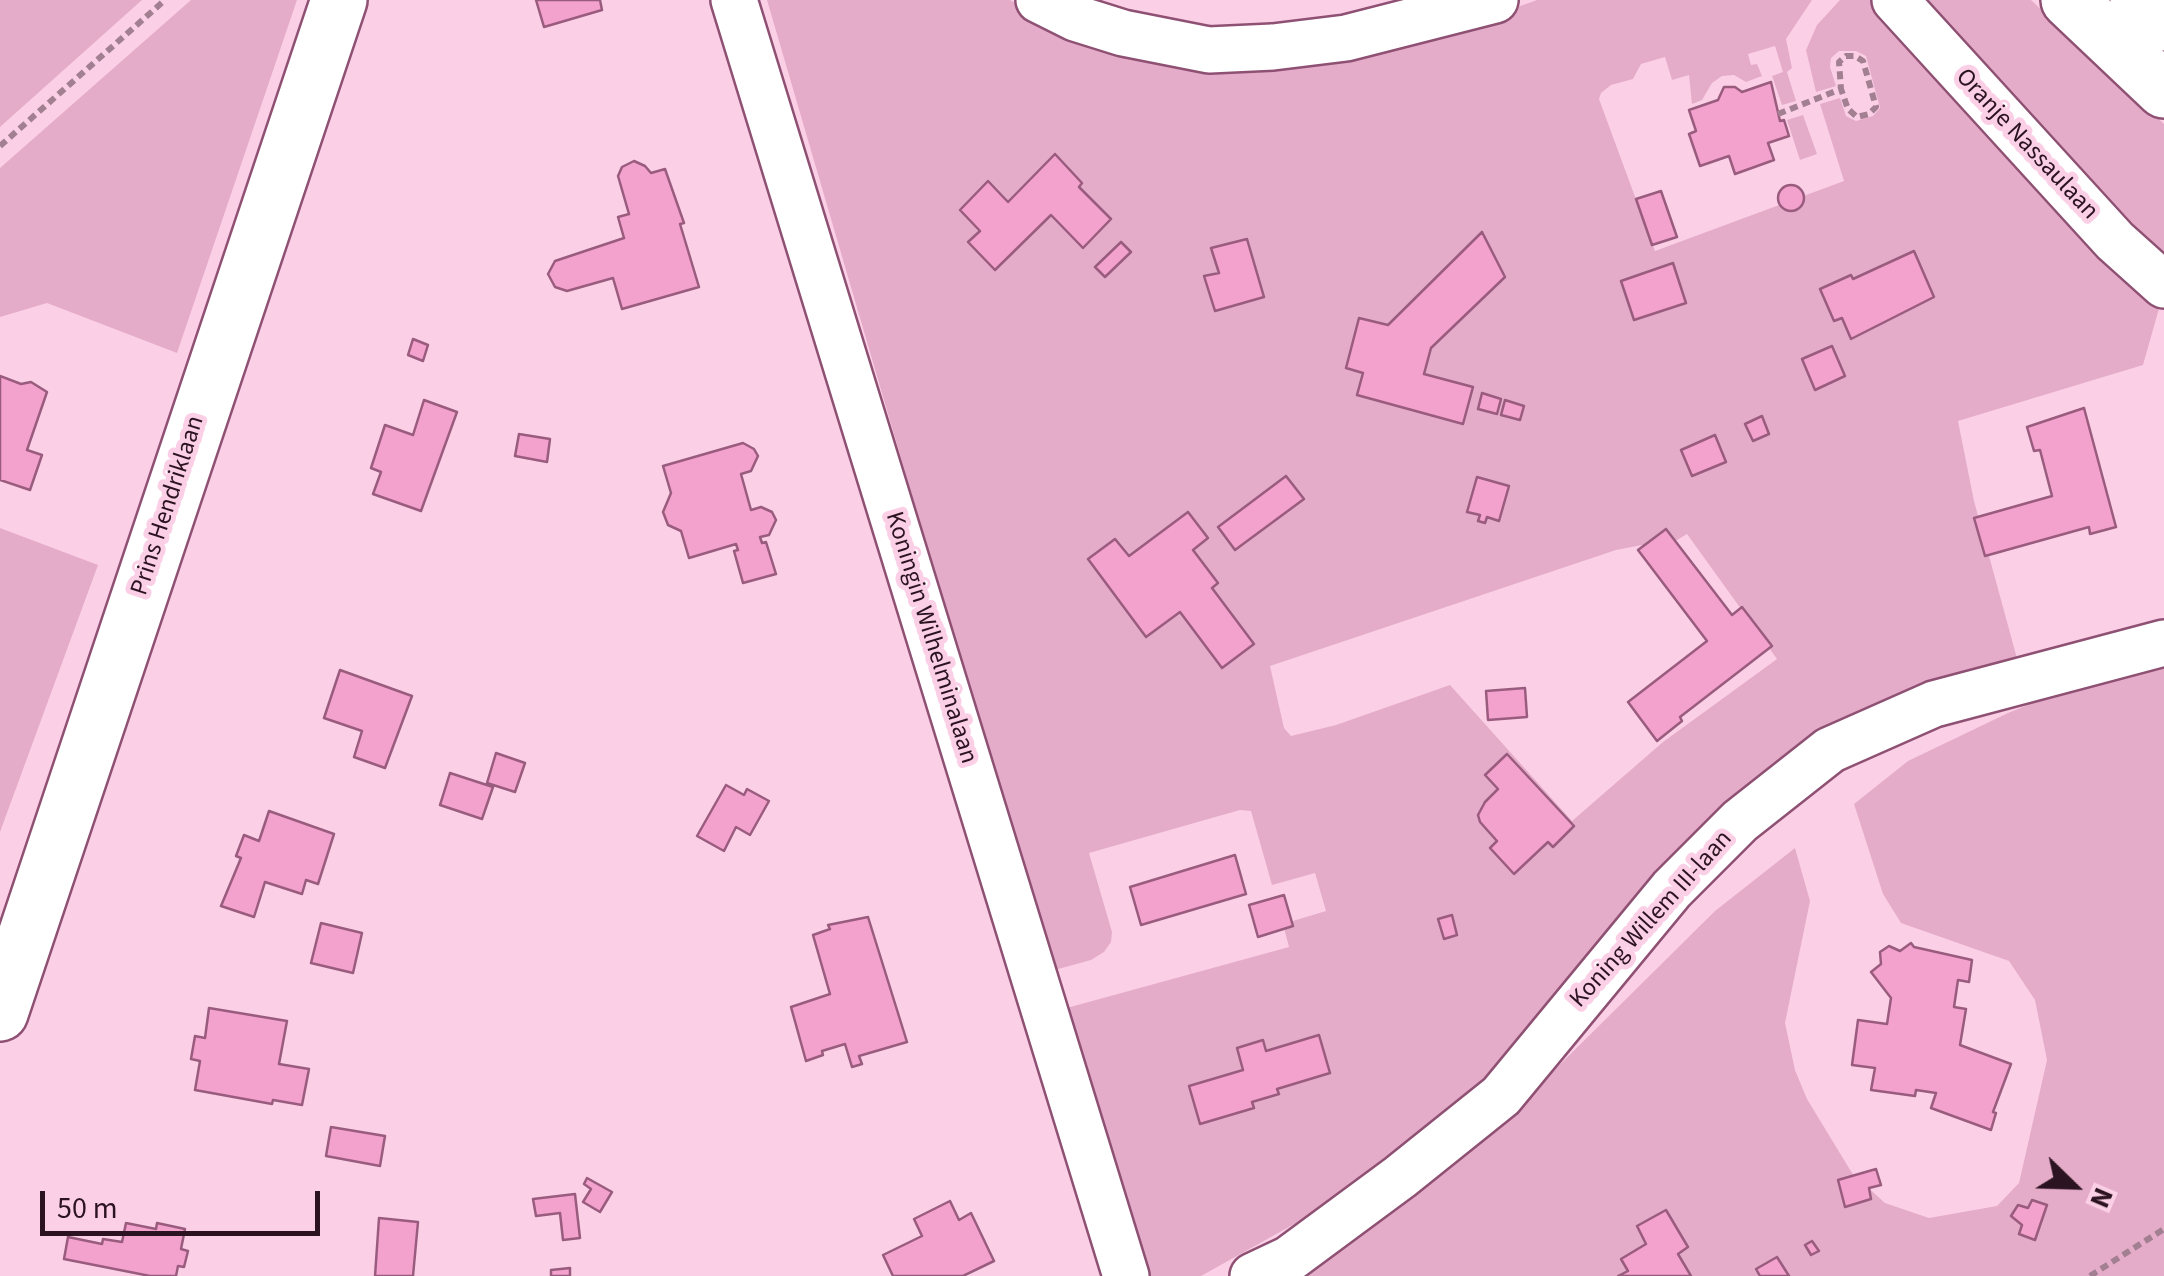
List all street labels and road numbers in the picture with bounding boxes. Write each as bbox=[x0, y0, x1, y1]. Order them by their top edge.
street label: Oranje Nassaulaan bbox=[1948, 63, 2104, 227]
street label: Prins Hendriklaan bbox=[126, 413, 212, 599]
street label: Koningin Wilhelminalaan bbox=[877, 508, 983, 768]
street label: Koning Willem III-laan bbox=[1564, 825, 1740, 1015]

